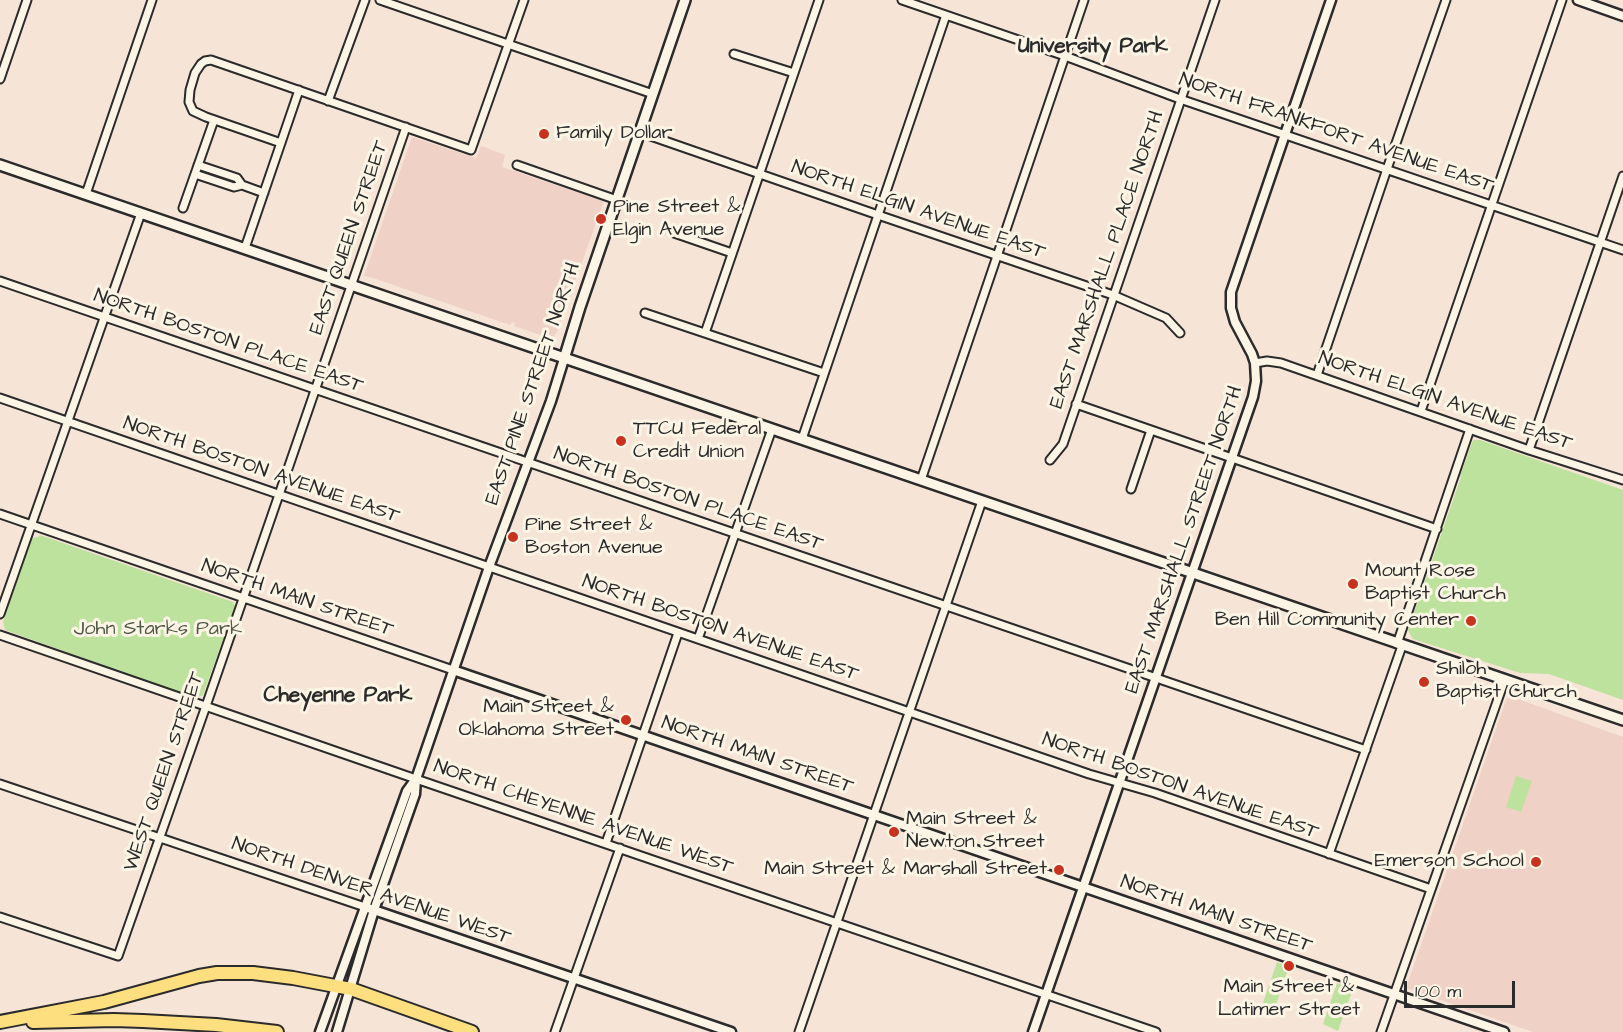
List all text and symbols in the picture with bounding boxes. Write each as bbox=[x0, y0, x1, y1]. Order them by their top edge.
district label: University Park bbox=[1018, 35, 1168, 61]
street label: NORTH FRANKFORT AVENUE EAST bbox=[1176, 69, 1496, 199]
street label: EAST MARSHALL PLACE NORTH bbox=[1046, 108, 1170, 412]
place label: Family Dollar bbox=[556, 122, 672, 146]
marker: Family Dollar bbox=[537, 127, 551, 141]
street label: EAST QUEEN STREET bbox=[306, 138, 394, 338]
street label: NORTH ELGIN AVENUE EAST bbox=[788, 156, 1048, 266]
place label: Pine Street & Elgin Avenue bbox=[613, 196, 741, 243]
marker: Pine Street & Elgin Avenue bbox=[594, 212, 608, 226]
street label: EAST PINE STREET NORTH bbox=[481, 260, 587, 508]
street label: NORTH BOSTON PLACE EAST bbox=[90, 285, 366, 399]
street label: NORTH ELGIN AVENUE EAST bbox=[1315, 347, 1575, 457]
street label: EAST MARSHALL STREET NORTH bbox=[1121, 383, 1249, 697]
street label: NORTH BOSTON AVENUE EAST bbox=[120, 412, 402, 530]
place label: TTCU Federal Credit Union bbox=[633, 418, 761, 465]
marker: TTCU Federal Credit Union bbox=[614, 434, 628, 448]
street label: NORTH BOSTON PLACE EAST bbox=[550, 443, 826, 557]
place label: Pine Street & Boston Avenue bbox=[525, 514, 663, 561]
marker: Pine Street & Boston Avenue bbox=[506, 530, 520, 544]
street label: NORTH MAIN STREET bbox=[198, 555, 396, 643]
place label: Mount Rose Baptist Church bbox=[1365, 560, 1506, 607]
street label: NORTH BOSTON AVENUE EAST bbox=[579, 570, 861, 688]
marker: Mount Rose Baptist Church bbox=[1346, 577, 1360, 591]
place label: Ben Hill Community Center bbox=[1215, 609, 1459, 633]
marker: Ben Hill Community Center bbox=[1464, 614, 1478, 628]
park label: John Starks Park bbox=[74, 618, 242, 642]
place label: Shiloh Baptist Church bbox=[1436, 658, 1577, 705]
street label: WEST QUEEN STREET bbox=[120, 669, 210, 875]
marker: Shiloh Baptist Church bbox=[1417, 675, 1431, 689]
district label: Cheyenne Park bbox=[264, 684, 412, 710]
place label: Main Street & Oklahoma Street bbox=[458, 696, 614, 743]
street label: NORTH MAIN STREET bbox=[658, 712, 856, 800]
marker: Main Street & Oklahoma Street bbox=[619, 713, 633, 727]
street label: NORTH BOSTON AVENUE EAST bbox=[1039, 728, 1321, 846]
street label: NORTH CHEYENNE AVENUE WEST bbox=[430, 755, 736, 881]
place label: Main Street & Newton Street bbox=[906, 808, 1045, 855]
marker: Main Street & Newton Street bbox=[887, 825, 901, 839]
street label: NORTH DENVER AVENUE WEST bbox=[228, 833, 514, 951]
place label: Emerson School bbox=[1374, 850, 1524, 874]
marker: Emerson School bbox=[1529, 855, 1543, 869]
place label: Main Street & Marshall Street bbox=[764, 858, 1047, 882]
marker: Main Street & Marshall Street bbox=[1052, 863, 1066, 877]
street label: NORTH MAIN STREET bbox=[1117, 871, 1315, 959]
marker: Main Street & Latimer Street bbox=[1282, 959, 1296, 973]
scale bar bbox=[1407, 969, 1518, 1007]
place label: Main Street & Latimer Street bbox=[1218, 976, 1360, 1023]
text: 100 m bbox=[1415, 979, 1461, 1004]

